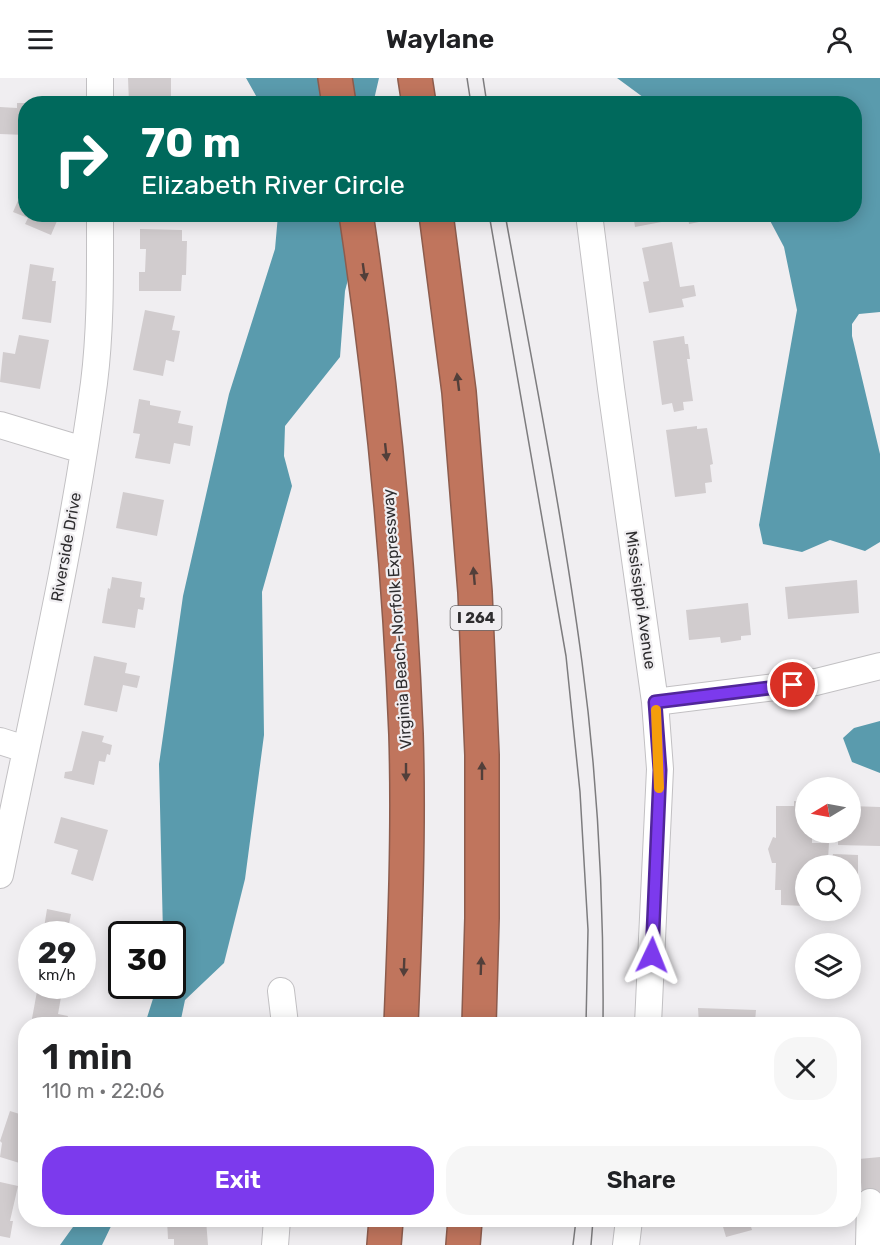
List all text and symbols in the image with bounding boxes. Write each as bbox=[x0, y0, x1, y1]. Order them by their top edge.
icon: menu bbox=[24, 23, 57, 56]
text: Waylane bbox=[386, 23, 494, 55]
icon: person bbox=[823, 23, 856, 56]
text: 70 m bbox=[141, 118, 241, 168]
icon: right bbox=[42, 120, 120, 198]
text: Elizabeth River Circle bbox=[141, 169, 405, 201]
one-way arrow bbox=[360, 263, 369, 282]
one-way arrow bbox=[453, 372, 462, 391]
one-way arrow bbox=[381, 442, 391, 461]
street label: Virginia Beach-Norfolk Expressway bbox=[378, 488, 416, 750]
street label: Riverside Drive bbox=[47, 491, 85, 603]
street label: Mississippi Avenue bbox=[622, 530, 660, 670]
one-way arrow bbox=[469, 567, 479, 586]
road number: I 264 bbox=[450, 606, 502, 630]
pin bbox=[767, 659, 818, 710]
icon: arrive bbox=[776, 668, 809, 701]
one-way arrow bbox=[401, 762, 411, 781]
one-way arrow bbox=[477, 762, 487, 781]
north arrow bbox=[795, 777, 861, 843]
map controls bbox=[795, 777, 861, 999]
button: search bbox=[795, 855, 861, 921]
speed limit sign: 30 bbox=[108, 921, 186, 999]
position arrow bbox=[620, 923, 684, 987]
button: layers bbox=[795, 933, 861, 999]
text: 29 bbox=[38, 935, 76, 971]
one-way arrow bbox=[399, 957, 408, 976]
one-way arrow bbox=[476, 957, 485, 976]
text: km/h bbox=[38, 966, 76, 984]
text: 1 min bbox=[42, 1035, 133, 1078]
button: close bbox=[774, 1037, 837, 1100]
text: 110 m · 22:06 bbox=[42, 1079, 164, 1103]
button: Exit bbox=[42, 1146, 434, 1215]
button: Share bbox=[446, 1146, 837, 1215]

